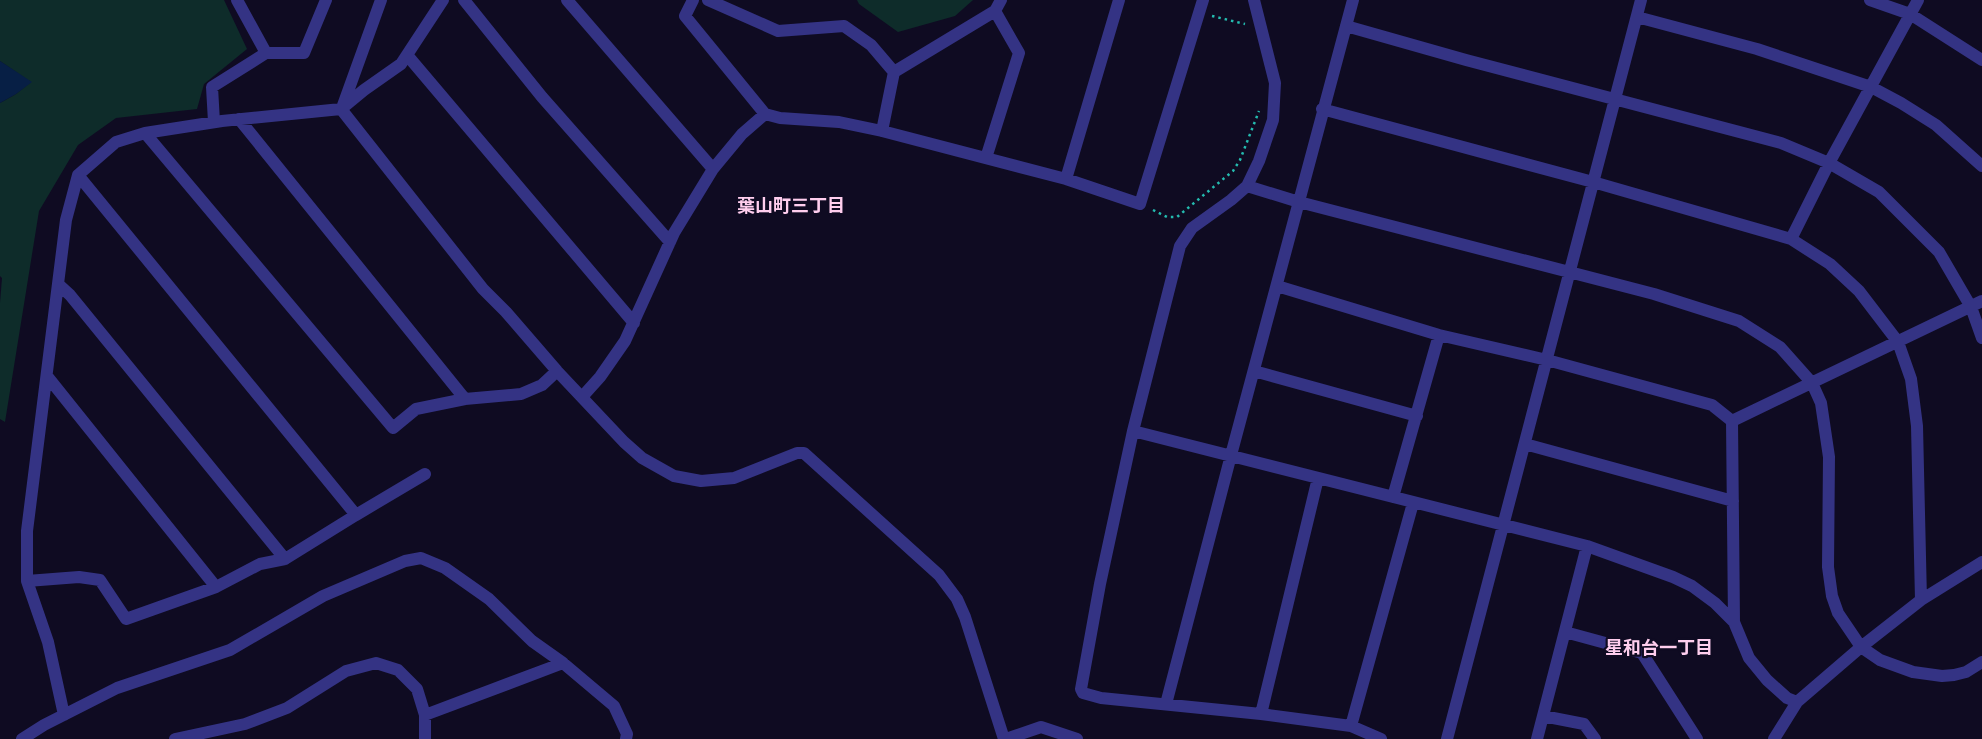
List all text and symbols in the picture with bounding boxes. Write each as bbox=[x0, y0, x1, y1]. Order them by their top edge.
district label: 葉山町三丁目 bbox=[737, 196, 845, 216]
district label: 星和台一丁目 bbox=[1605, 638, 1713, 658]

